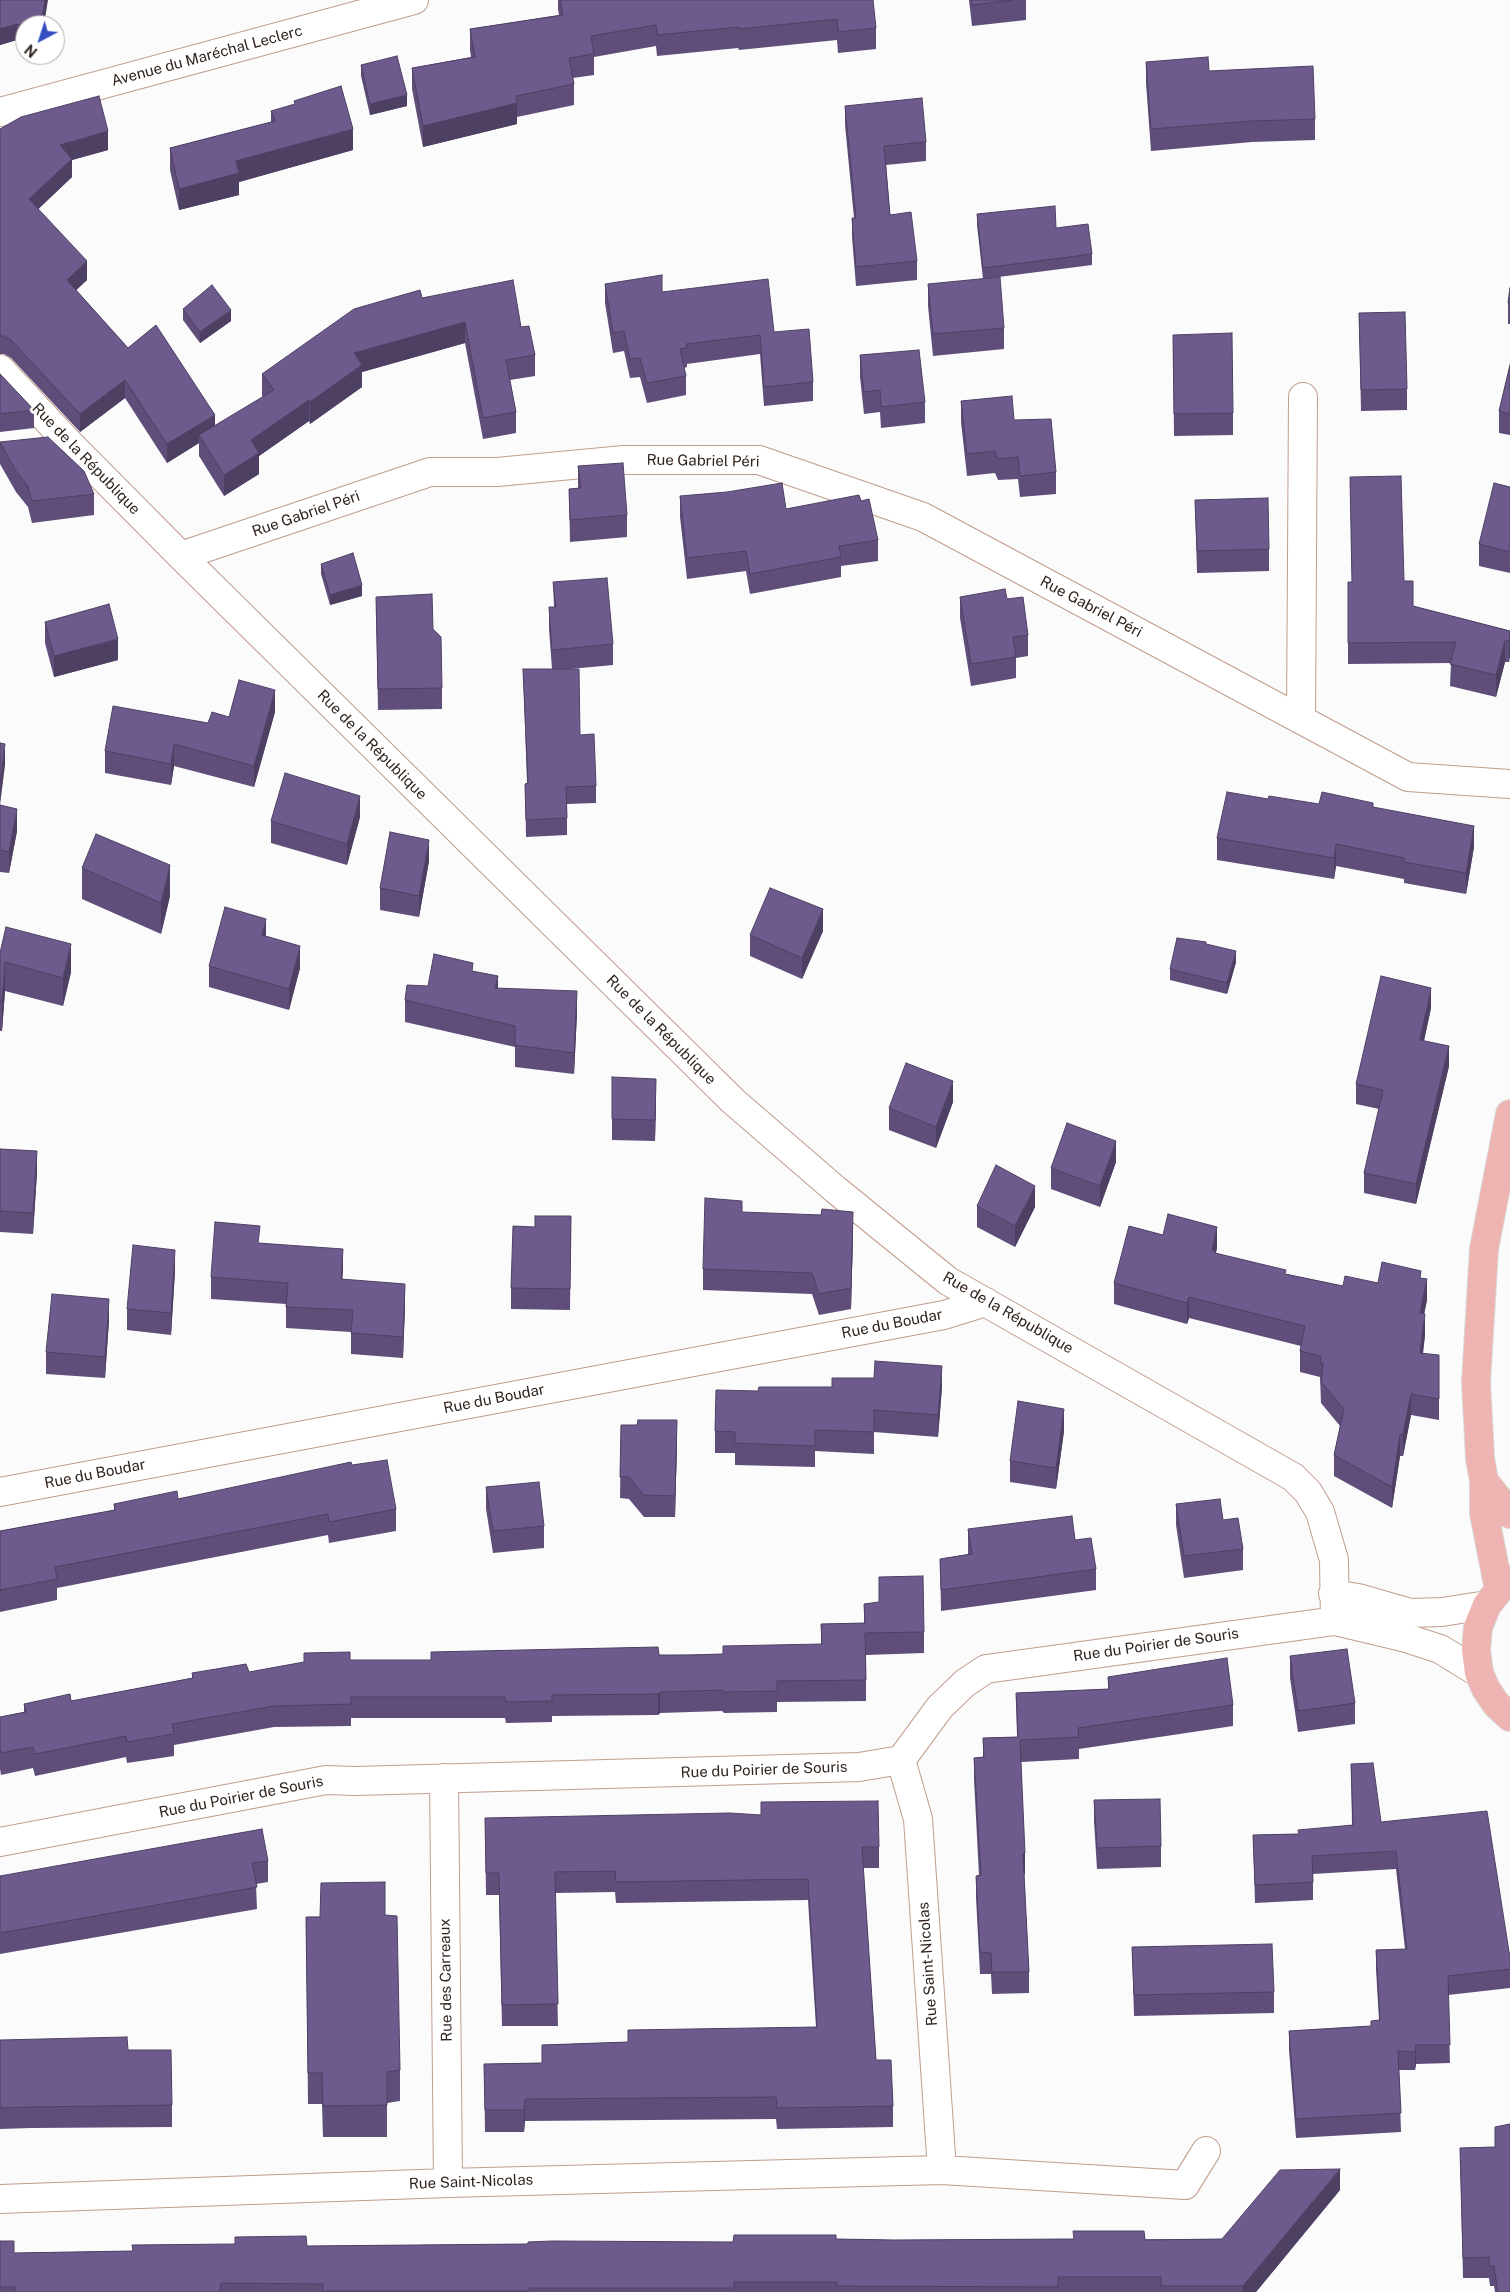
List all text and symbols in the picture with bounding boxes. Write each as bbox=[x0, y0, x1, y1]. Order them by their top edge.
north arrow bbox=[15, 15, 65, 65]
street label: Avenue du Maréchal Leclerc bbox=[110, 22, 304, 90]
text: N bbox=[22, 41, 40, 60]
street label: Rue de la République bbox=[28, 400, 144, 518]
street label: Rue Gabriel Péri bbox=[646, 451, 760, 471]
street label: Rue Gabriel Péri bbox=[250, 487, 362, 541]
street label: Rue Gabriel Péri bbox=[1037, 573, 1145, 641]
street label: Rue de la République bbox=[313, 686, 431, 804]
street label: Rue de la République bbox=[602, 971, 720, 1089]
street label: Rue de la République bbox=[940, 1268, 1076, 1358]
street label: Rue du Boudar bbox=[840, 1305, 944, 1343]
street label: Rue du Boudar bbox=[442, 1380, 546, 1418]
street label: Rue du Boudar bbox=[43, 1455, 147, 1493]
street label: Rue du Poirier de Souris bbox=[1072, 1624, 1240, 1666]
street label: Rue du Poirier de Souris bbox=[680, 1758, 848, 1782]
street label: Rue du Poirier de Souris bbox=[157, 1772, 325, 1822]
street label: Rue Saint-Nicolas bbox=[915, 1901, 941, 2027]
street label: Rue des Carreaux bbox=[436, 1918, 456, 2042]
street label: Rue Saint-Nicolas bbox=[409, 2171, 533, 2193]

